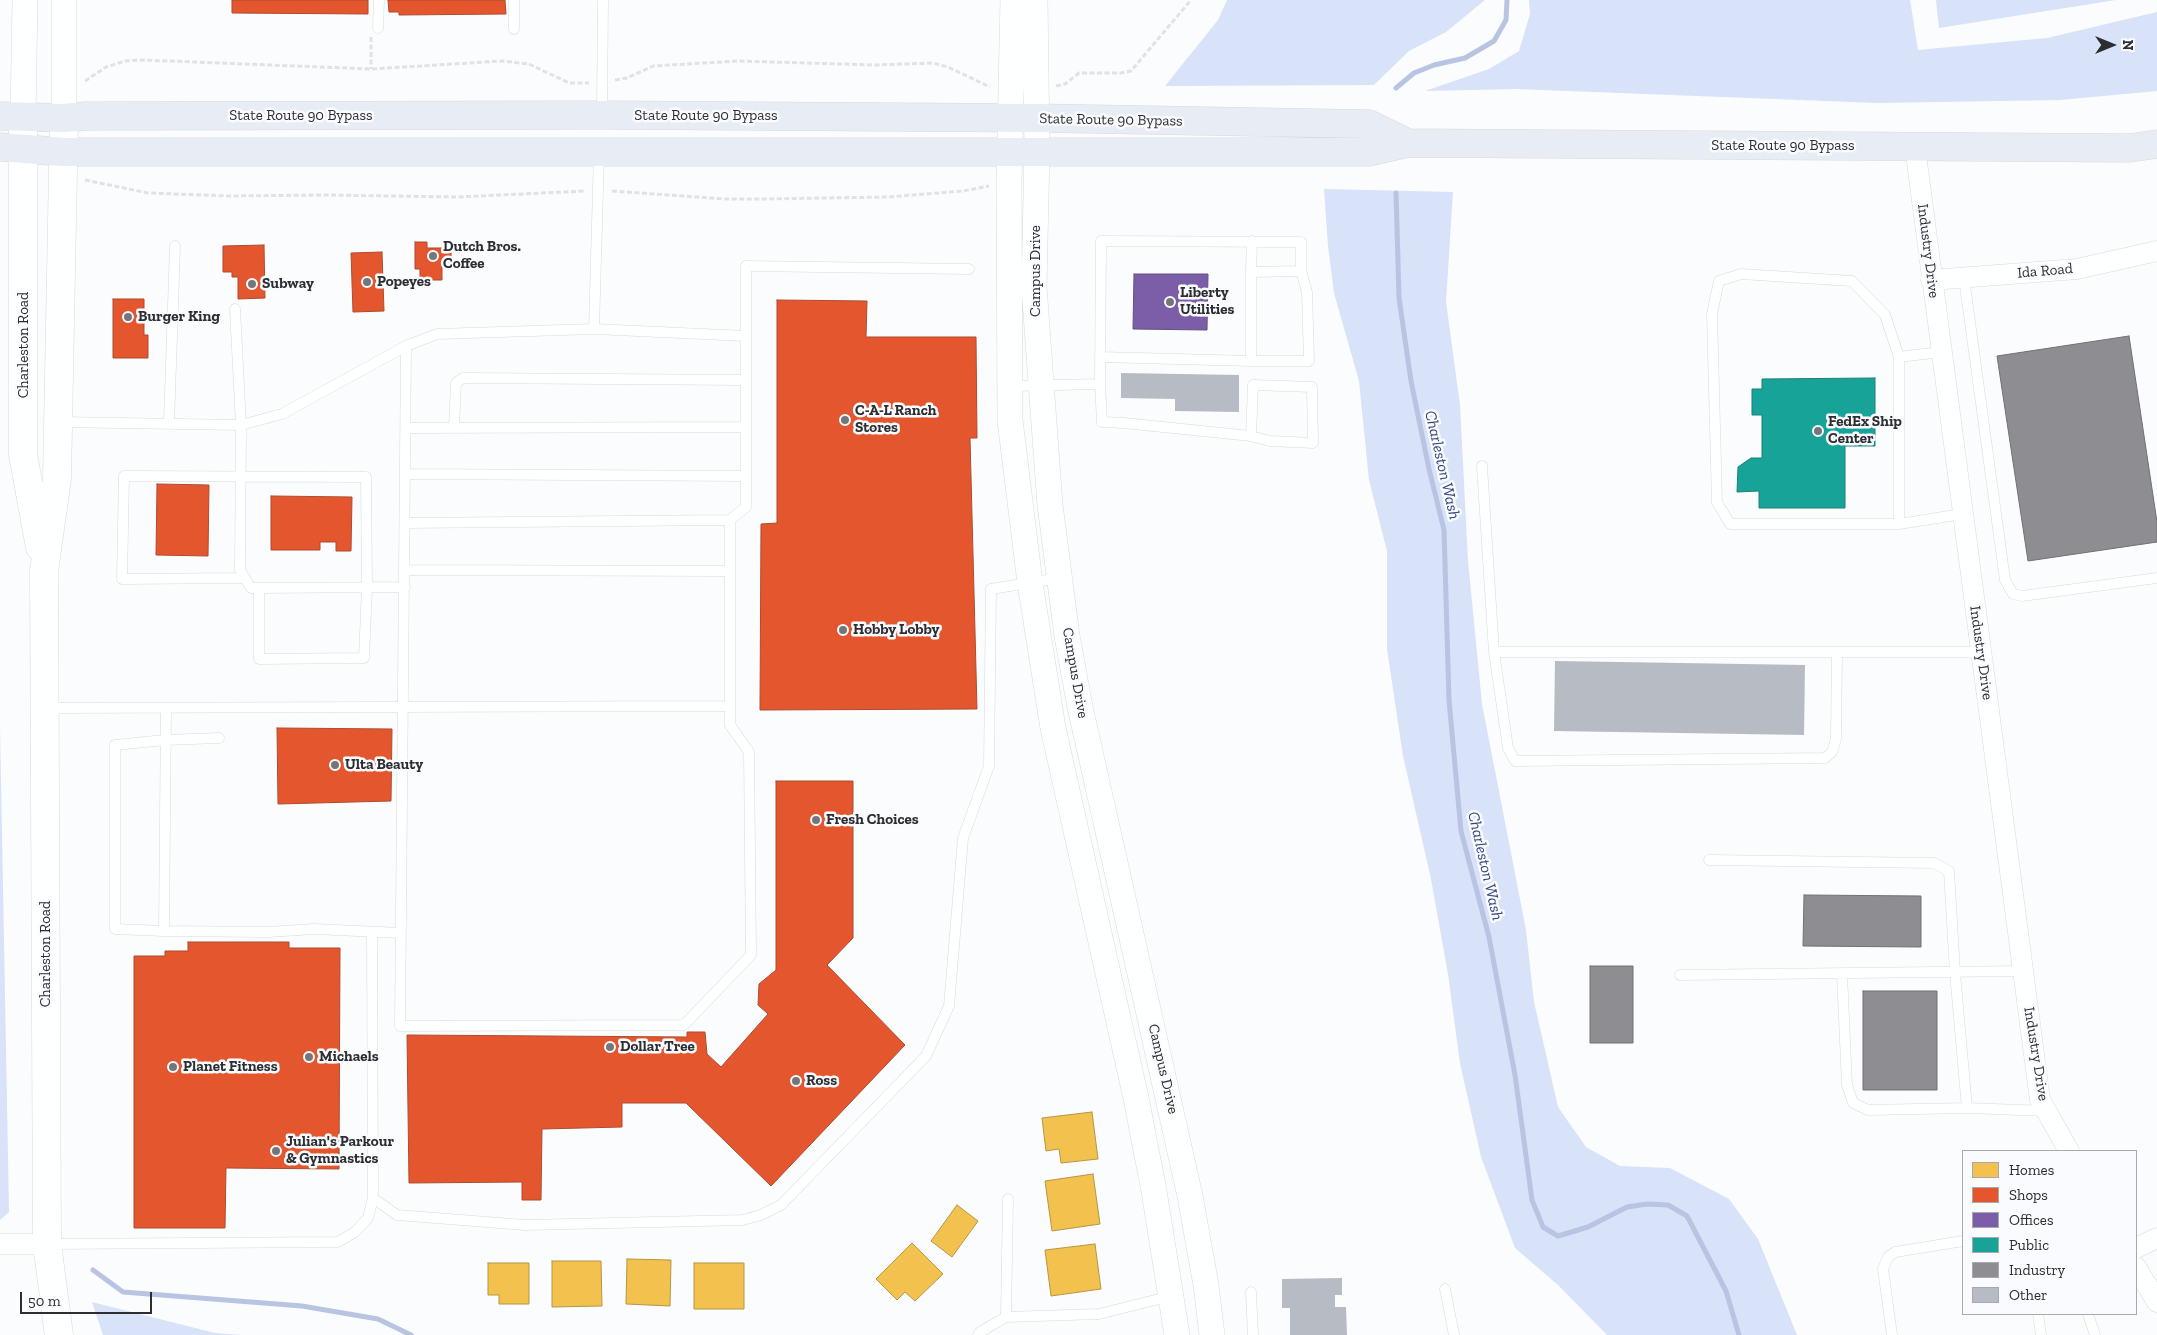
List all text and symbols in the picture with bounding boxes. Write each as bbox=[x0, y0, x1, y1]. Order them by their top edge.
north arrow bbox=[2087, 20, 2137, 70]
text: N bbox=[2119, 40, 2136, 50]
street label: State Route 90 Bypass bbox=[229, 107, 373, 125]
street label: State Route 90 Bypass bbox=[634, 107, 778, 125]
street label: State Route 90 Bypass bbox=[1039, 110, 1183, 130]
street label: State Route 90 Bypass bbox=[1711, 137, 1855, 155]
street label: Industry Drive bbox=[1913, 203, 1943, 299]
street label: Campus Drive bbox=[1027, 225, 1045, 317]
place label: Dutch Bros. Coffee bbox=[443, 238, 521, 273]
marker: Dutch Bros. Coffee bbox=[427, 250, 439, 262]
street label: Ida Road bbox=[2016, 260, 2074, 282]
place label: Popeyes bbox=[377, 273, 431, 291]
place label: Subway bbox=[262, 275, 314, 293]
marker: Popeyes bbox=[361, 276, 373, 288]
marker: Subway bbox=[246, 278, 258, 290]
place label: Liberty Utilities bbox=[1180, 284, 1234, 319]
street label: Charleston Road bbox=[15, 292, 33, 398]
marker: Liberty Utilities bbox=[1164, 296, 1176, 308]
place label: Burger King bbox=[138, 308, 220, 326]
marker: Burger King bbox=[122, 311, 134, 323]
place label: C-A-L Ranch Stores bbox=[855, 402, 936, 437]
water label: Charleston Wash bbox=[1420, 409, 1464, 521]
place label: FedEx Ship Center bbox=[1828, 413, 1902, 448]
marker: C-A-L Ranch Stores bbox=[839, 414, 851, 426]
marker: FedEx Ship Center bbox=[1812, 425, 1824, 437]
street label: Industry Drive bbox=[1965, 605, 1997, 701]
place label: Hobby Lobby bbox=[853, 621, 939, 639]
marker: Hobby Lobby bbox=[837, 624, 849, 636]
street label: Campus Drive bbox=[1058, 626, 1092, 720]
place label: Ulta Beauty bbox=[345, 756, 423, 774]
marker: Ulta Beauty bbox=[329, 759, 341, 771]
water label: Charleston Wash bbox=[1463, 810, 1507, 922]
place label: Fresh Choices bbox=[826, 811, 919, 829]
marker: Fresh Choices bbox=[810, 814, 822, 826]
street label: Charleston Road bbox=[37, 901, 55, 1007]
street label: Industry Drive bbox=[2020, 1006, 2052, 1102]
street label: Campus Drive bbox=[1144, 1022, 1182, 1116]
place label: Dollar Tree bbox=[620, 1038, 695, 1056]
marker: Dollar Tree bbox=[604, 1041, 616, 1053]
place label: Michaels bbox=[319, 1048, 379, 1066]
marker: Michaels bbox=[303, 1051, 315, 1063]
place label: Planet Fitness bbox=[183, 1058, 278, 1076]
marker: Planet Fitness bbox=[167, 1061, 179, 1073]
place label: Ross bbox=[806, 1072, 837, 1090]
marker: Ross bbox=[790, 1075, 802, 1087]
place label: Julian's Parkour & Gymnastics bbox=[286, 1133, 394, 1168]
marker: Julian's Parkour & Gymnastics bbox=[270, 1145, 282, 1157]
legend bbox=[1962, 1150, 2137, 1315]
text: Homes bbox=[2009, 1161, 2054, 1179]
text: Shops bbox=[2009, 1186, 2048, 1204]
text: Offices bbox=[2009, 1211, 2053, 1229]
text: Public bbox=[2009, 1236, 2049, 1254]
text: Industry bbox=[2009, 1261, 2065, 1279]
scale bar bbox=[22, 1282, 155, 1314]
text: Other bbox=[2009, 1286, 2047, 1304]
text: 50 m bbox=[28, 1292, 61, 1310]

